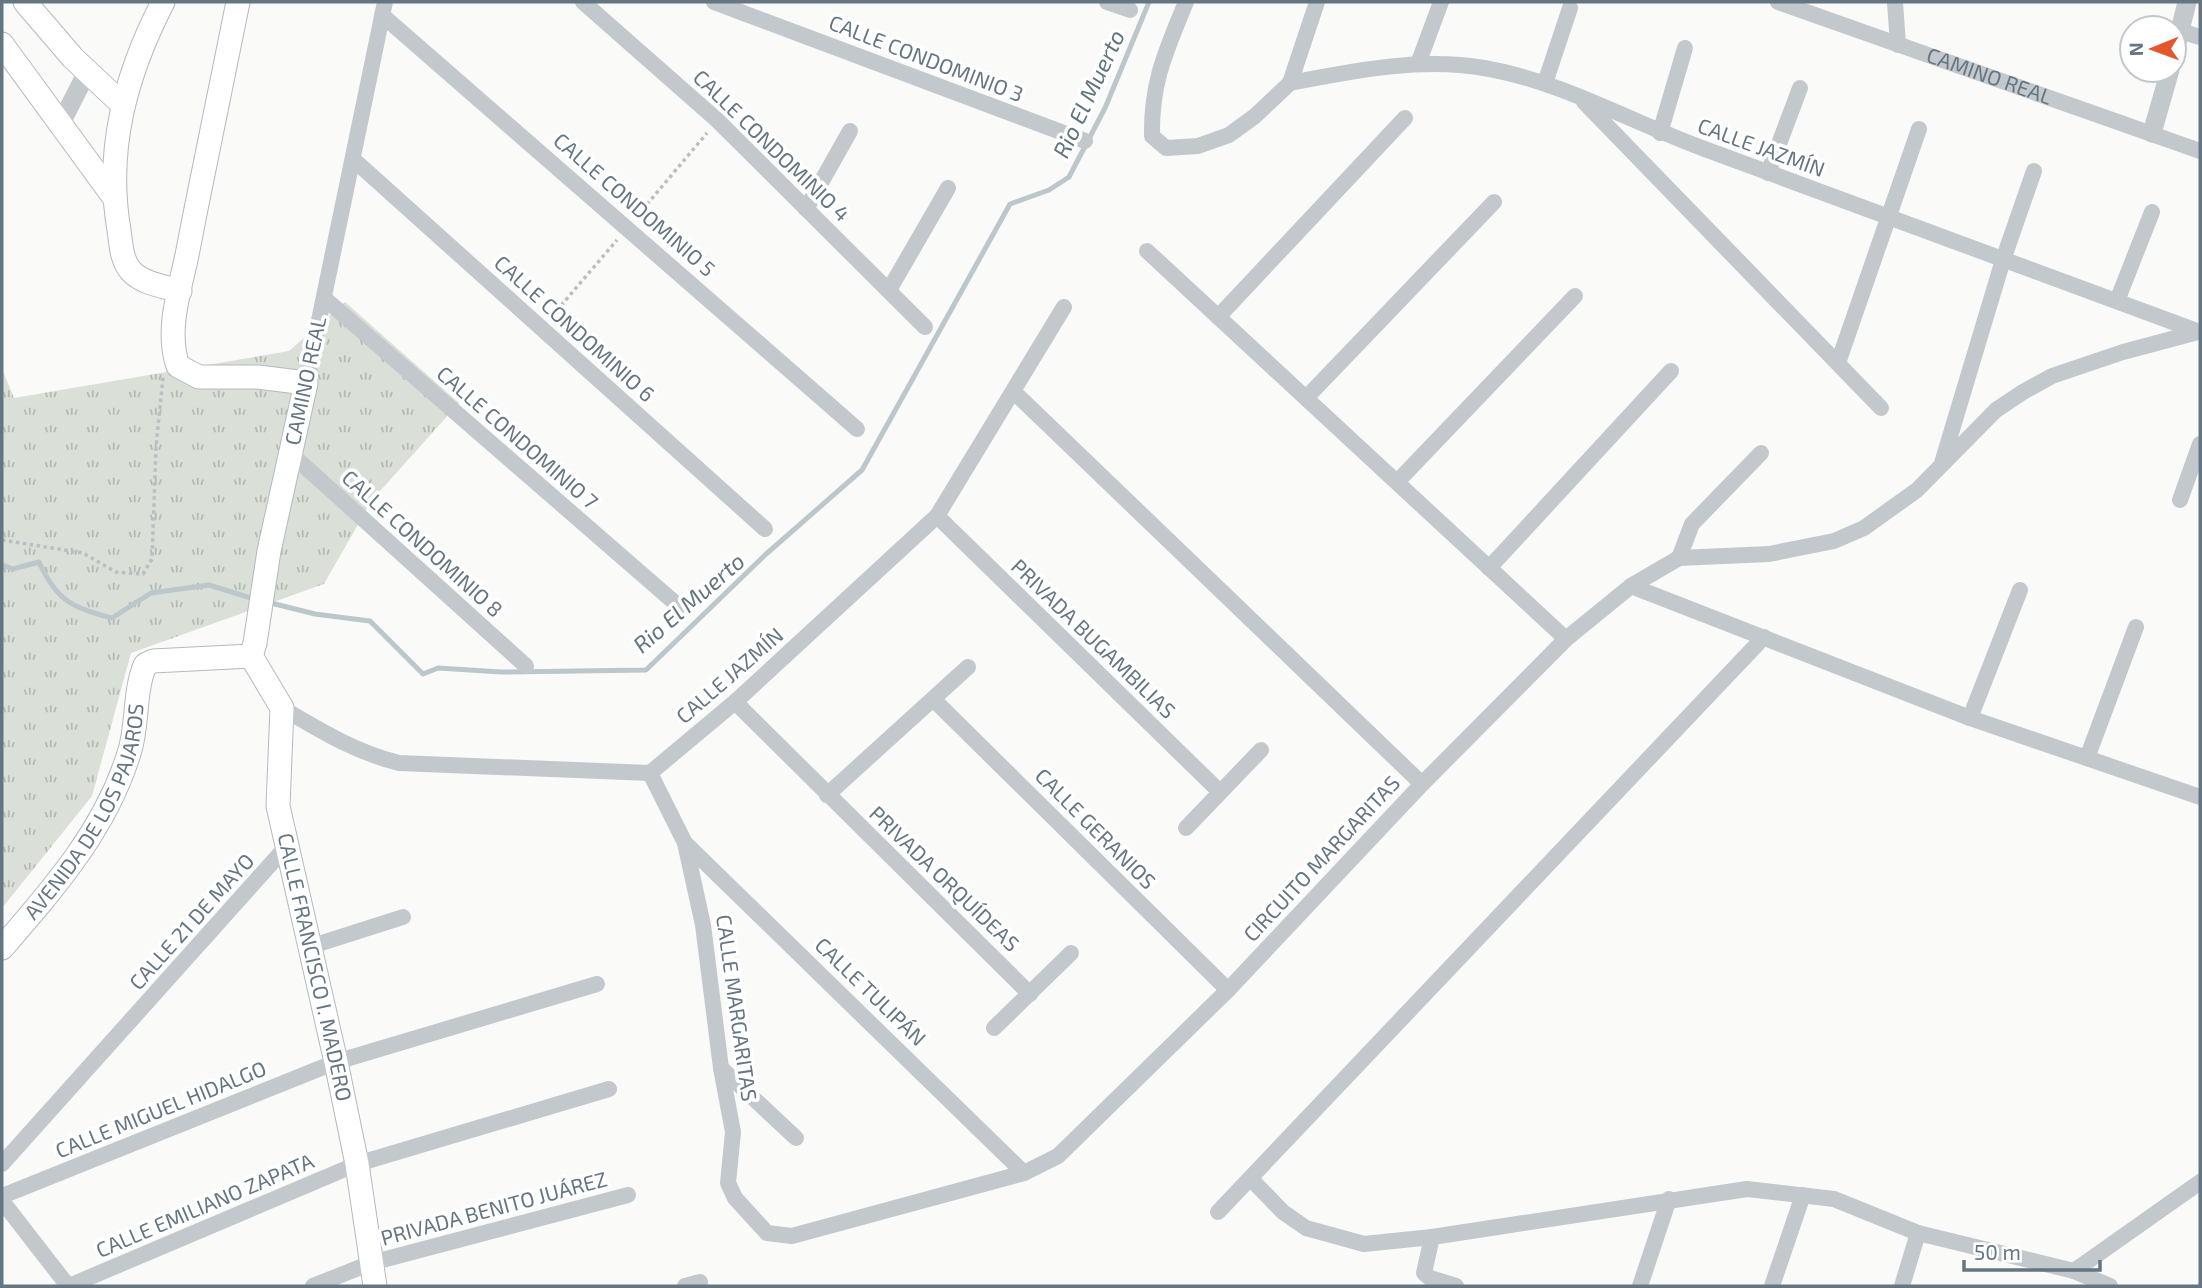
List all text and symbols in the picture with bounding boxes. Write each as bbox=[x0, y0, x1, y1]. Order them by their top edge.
street label: CALLE CONDOMINIO 3 bbox=[826, 9, 1027, 106]
north arrow bbox=[2118, 14, 2188, 84]
water label: Rio El Muerto bbox=[1046, 25, 1130, 162]
street label: CAMINO REAL bbox=[1924, 42, 2056, 109]
text: N bbox=[2124, 42, 2147, 56]
street label: CALLE CONDOMINIO 4 bbox=[689, 64, 855, 226]
street label: CALLE JAZMÍN bbox=[1695, 112, 1828, 181]
street label: CALLE CONDOMINIO 5 bbox=[549, 127, 721, 281]
street label: CALLE CONDOMINIO 6 bbox=[490, 249, 660, 406]
street label: CAMINO REAL bbox=[279, 314, 330, 447]
street label: CALLE CONDOMINIO 7 bbox=[432, 360, 604, 514]
street label: CALLE CONDOMINIO 8 bbox=[338, 464, 508, 622]
water label: Rio El Muerto bbox=[627, 546, 750, 658]
street label: PRIVADA BUGAMBILIAS bbox=[1007, 553, 1181, 723]
street label: CALLE JAZMÍN bbox=[670, 622, 788, 728]
street label: AVENIDA DE LOS PAJAROS bbox=[18, 702, 148, 924]
street label: CALLE GERANIOS bbox=[1031, 762, 1162, 893]
street label: CIRCUITO MARGARITAS bbox=[1238, 770, 1404, 946]
street label: PRIVADA ORQUÍDEAS bbox=[864, 800, 1025, 956]
street label: CALLE FRANCISCO I. MADERO bbox=[274, 830, 358, 1103]
street label: CALLE 21 DE MAYO bbox=[123, 848, 258, 994]
street label: CALLE MARGARITAS bbox=[712, 913, 763, 1103]
street label: CALLE TULIPÁN bbox=[810, 932, 932, 1050]
street label: CALLE MIGUEL HIDALGO bbox=[51, 1055, 269, 1162]
street label: CALLE EMILIANO ZAPATA bbox=[92, 1147, 317, 1262]
street label: PRIVADA BENITO JUÁREZ bbox=[378, 1165, 609, 1250]
scale bar bbox=[1964, 1228, 2100, 1272]
text: 50 m bbox=[1974, 1239, 2021, 1264]

